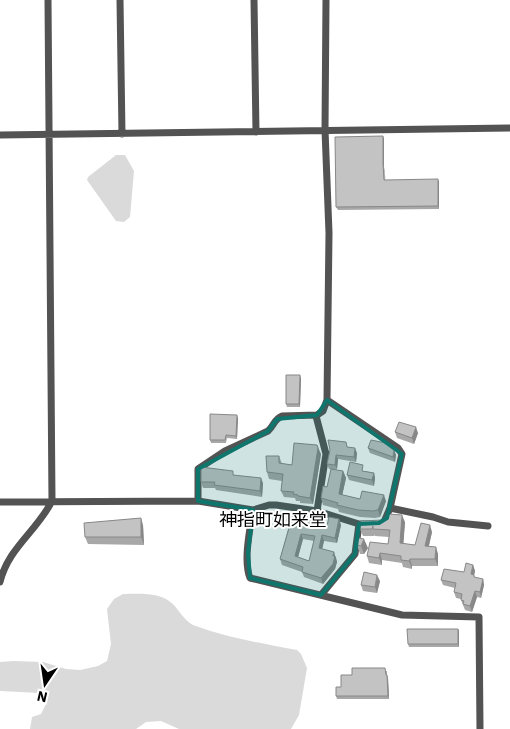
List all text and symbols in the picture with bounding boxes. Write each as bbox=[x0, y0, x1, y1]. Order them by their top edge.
district label: 神指町如来堂 bbox=[219, 508, 327, 531]
north arrow bbox=[20, 659, 70, 709]
text: N bbox=[35, 687, 49, 707]

